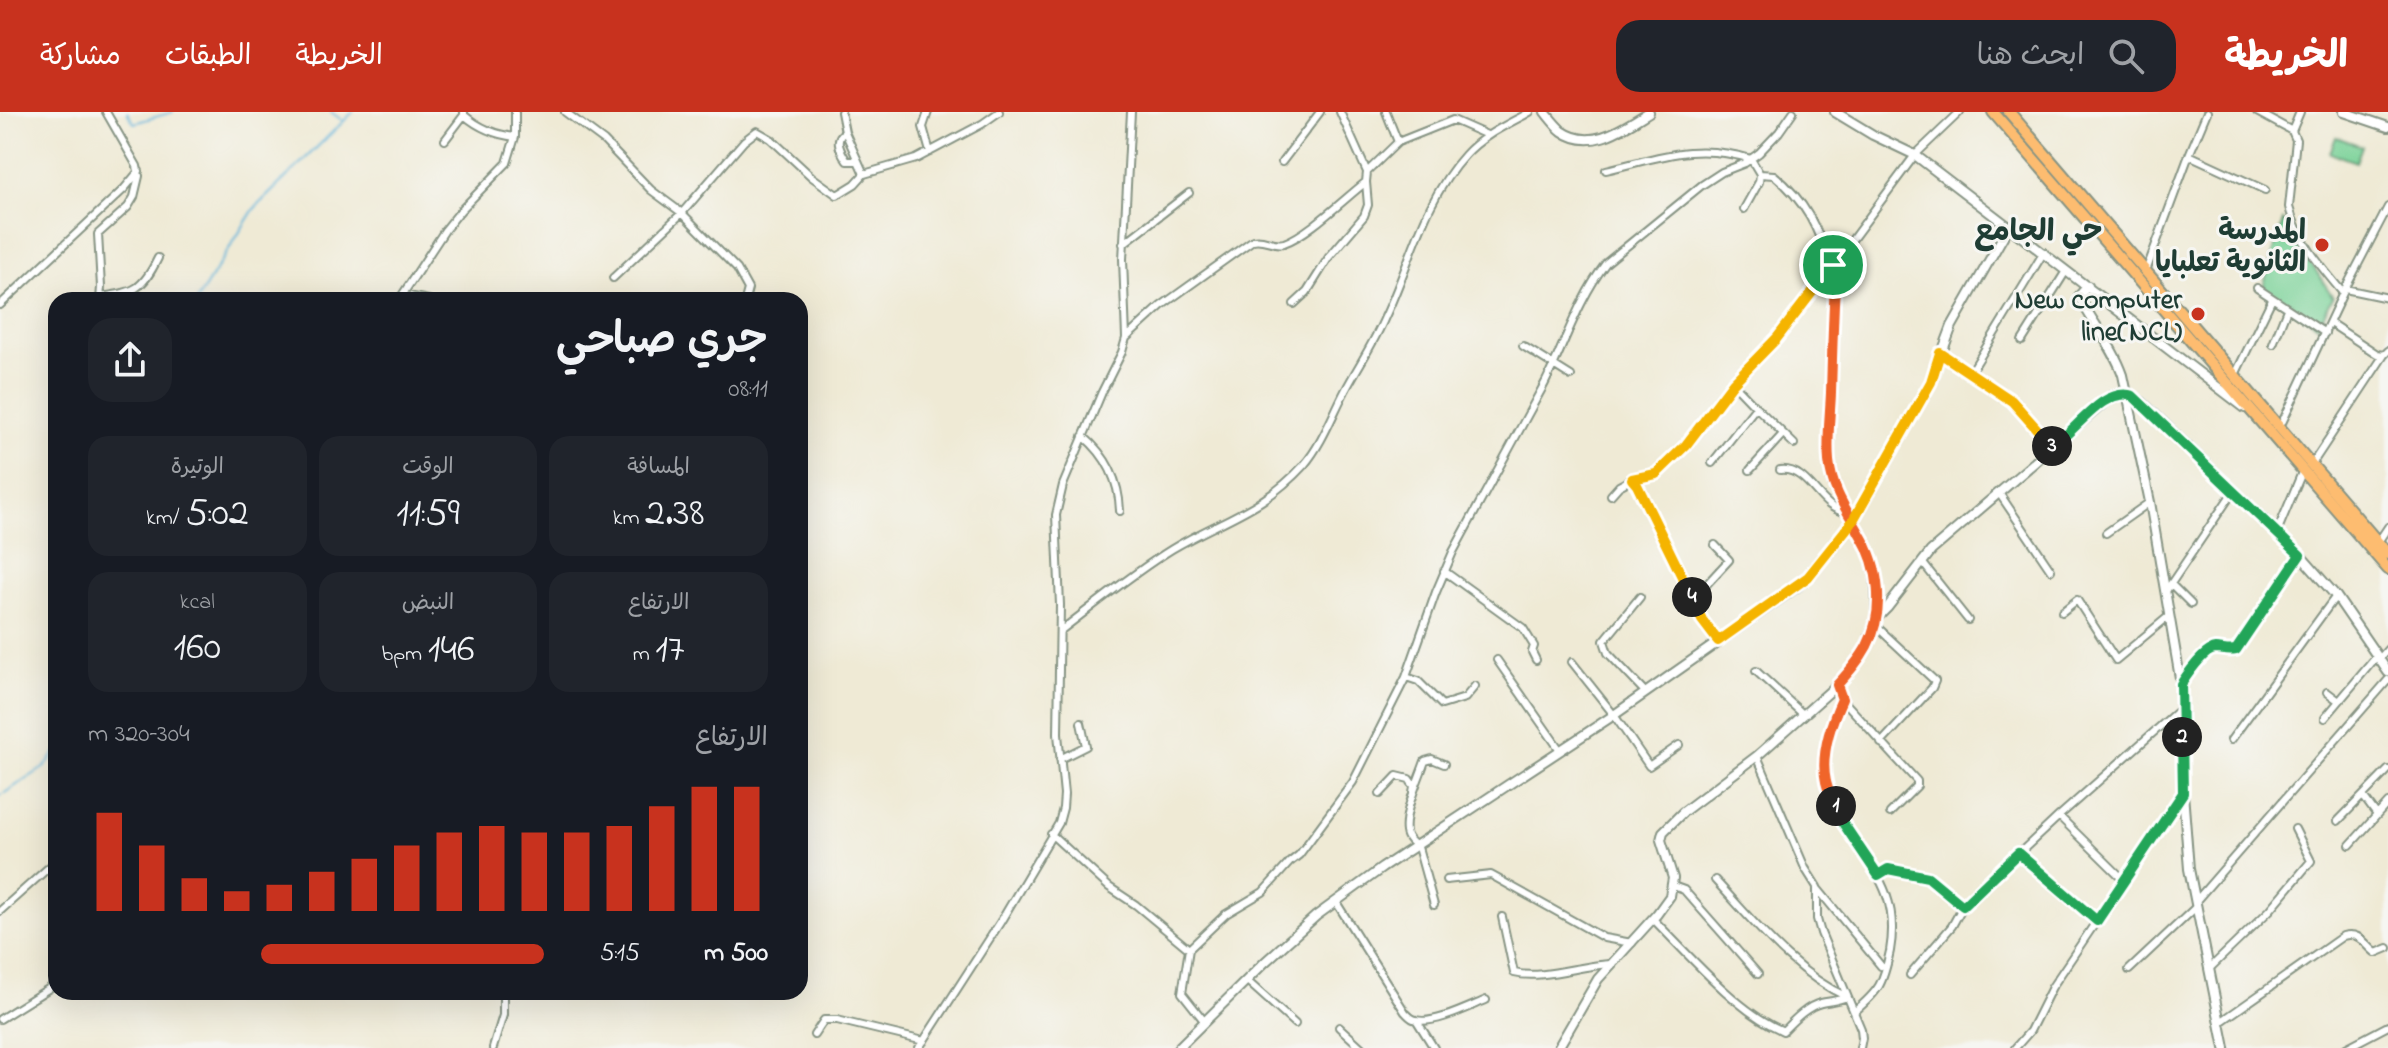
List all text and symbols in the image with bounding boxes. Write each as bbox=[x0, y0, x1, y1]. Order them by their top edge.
search box bbox=[1616, 20, 2176, 92]
text: الخريطة bbox=[2224, 30, 2348, 86]
icon: search bbox=[2104, 34, 2148, 78]
text: ابحث هنا bbox=[1977, 35, 2084, 79]
text: مشاركة bbox=[40, 37, 121, 78]
text: الطبقات bbox=[165, 37, 251, 78]
text: الخريطة bbox=[295, 37, 383, 78]
district label: حي الجامع bbox=[1974, 211, 2102, 256]
place label: المدرسة الثانوية تعلبايا bbox=[2155, 212, 2306, 285]
pin bbox=[1799, 231, 1867, 299]
marker: المدرسة الثانوية تعلبايا bbox=[2313, 236, 2331, 254]
icon: arrive bbox=[1811, 243, 1855, 287]
place label: New computer line(NCL) bbox=[2015, 281, 2183, 354]
marker: New computer line(NCL) bbox=[2189, 305, 2207, 323]
text: جري صباحي bbox=[556, 309, 768, 373]
button: share bbox=[88, 318, 172, 402]
text: 08:11 bbox=[728, 371, 768, 409]
pin: 3 bbox=[2032, 426, 2072, 466]
text: 3 bbox=[2047, 430, 2057, 462]
text: الوتيرة bbox=[171, 452, 224, 484]
text: الوقت bbox=[402, 452, 454, 484]
text: المسافة bbox=[627, 452, 690, 484]
text: 5:02 bbox=[185, 485, 249, 544]
text: 11:59 bbox=[396, 485, 460, 544]
text: 2.38 bbox=[645, 485, 705, 544]
text: /km bbox=[146, 503, 185, 535]
text: km bbox=[613, 503, 645, 535]
pin: 4 bbox=[1672, 577, 1712, 617]
text: 4 bbox=[1687, 581, 1697, 613]
text: kcal bbox=[180, 587, 215, 619]
text: النبض bbox=[402, 588, 454, 620]
text: الارتفاع bbox=[628, 588, 690, 620]
text: 160 bbox=[174, 619, 221, 678]
text: 146 bbox=[428, 621, 475, 680]
text: 17 bbox=[655, 621, 685, 680]
text: bpm bbox=[382, 639, 428, 671]
text: m bbox=[633, 639, 655, 671]
text: 304–320 m bbox=[88, 716, 190, 754]
pin: 2 bbox=[2162, 717, 2202, 757]
text: الارتفاع bbox=[695, 720, 768, 758]
text: 2 bbox=[2177, 721, 2187, 753]
pin: 1 bbox=[1816, 786, 1856, 826]
text: 1 bbox=[1833, 790, 1840, 822]
text: 5:15 bbox=[600, 935, 640, 973]
text: 500 m bbox=[704, 935, 768, 973]

